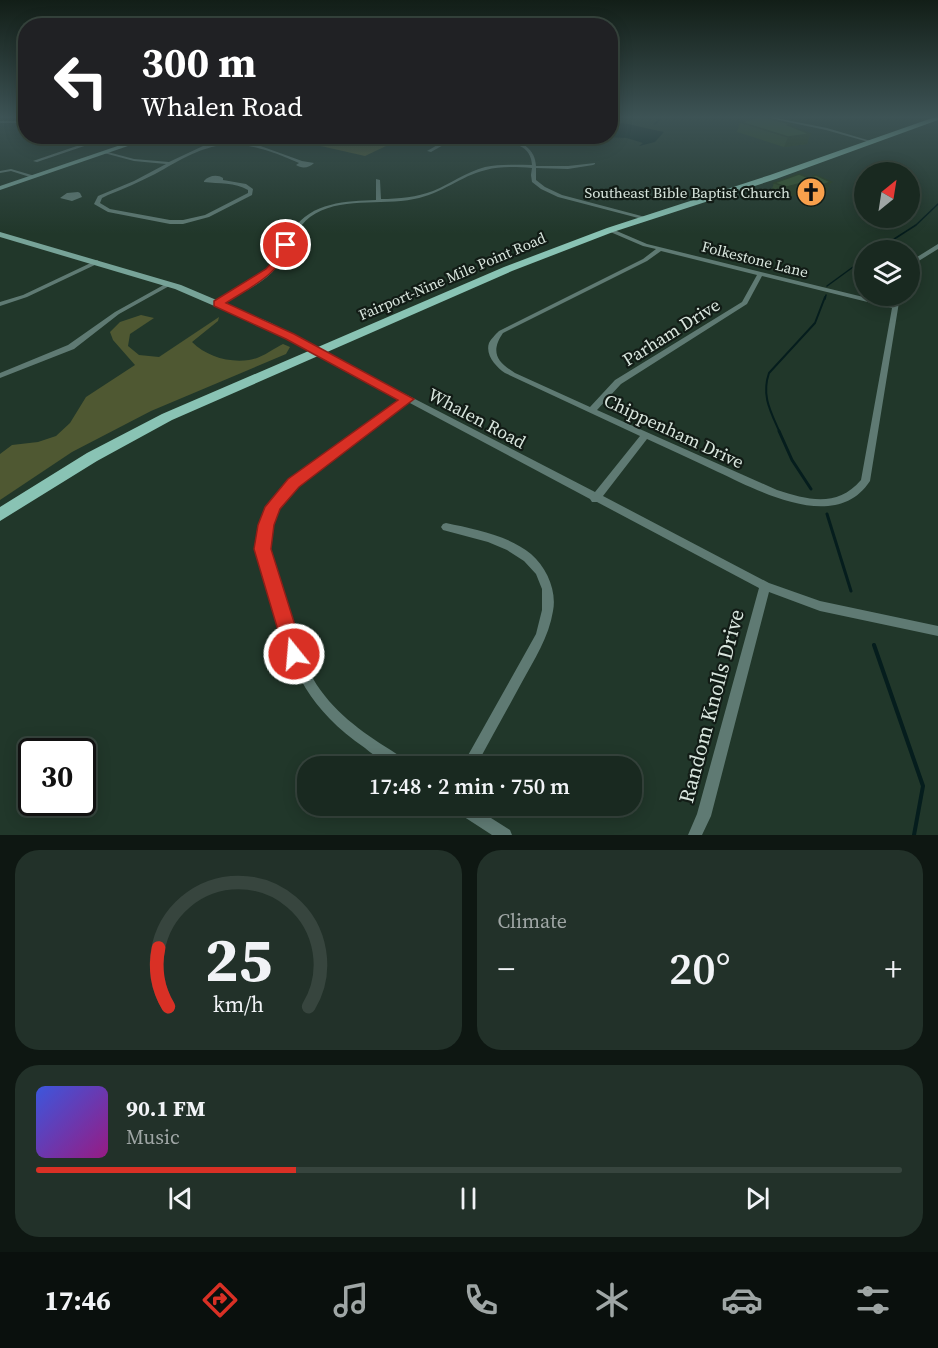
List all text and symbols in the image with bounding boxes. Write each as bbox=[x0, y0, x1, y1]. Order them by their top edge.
text: 300 m bbox=[141, 33, 256, 91]
icon: left bbox=[42, 42, 120, 120]
text: Whalen Road bbox=[141, 88, 303, 125]
north arrow bbox=[854, 162, 920, 228]
map controls bbox=[854, 162, 920, 306]
church icon: Southeast Bible Baptist Church bbox=[795, 176, 827, 208]
place label: Southeast Bible Baptist Church bbox=[584, 182, 790, 203]
pin bbox=[260, 219, 311, 270]
street label: Fairport-Nine Mile Point Road bbox=[355, 227, 549, 325]
icon: arrive bbox=[269, 228, 302, 261]
street label: Folkestone Lane bbox=[699, 236, 811, 282]
button: layers bbox=[854, 240, 920, 306]
street label: Parham Drive bbox=[617, 292, 725, 372]
street label: Whalen Road bbox=[424, 382, 530, 454]
street label: Chippenham Drive bbox=[600, 388, 748, 474]
street label: Random Knolls Drive bbox=[671, 606, 751, 806]
position arrow bbox=[262, 622, 326, 686]
speed limit sign: 30 bbox=[18, 738, 96, 816]
text: 17:48 · 2 min · 750 m bbox=[369, 771, 570, 801]
text: Climate bbox=[498, 907, 567, 935]
text: 25 bbox=[204, 916, 272, 1002]
text: 20° bbox=[669, 937, 731, 999]
text: − bbox=[498, 946, 515, 991]
text: + bbox=[885, 946, 902, 991]
text: km/h bbox=[213, 990, 264, 1019]
text: 90.1 FM bbox=[126, 1093, 205, 1123]
text: Music bbox=[126, 1123, 180, 1151]
icon: previous bbox=[164, 1182, 197, 1215]
icon: pause bbox=[452, 1182, 485, 1215]
icon: next bbox=[741, 1182, 774, 1215]
icon: directions bbox=[199, 1279, 241, 1321]
icon: music bbox=[330, 1279, 372, 1321]
icon: phone bbox=[460, 1279, 502, 1321]
icon: climate bbox=[591, 1279, 633, 1321]
icon: car bbox=[721, 1279, 763, 1321]
icon: filters bbox=[852, 1279, 894, 1321]
text: 17:46 bbox=[44, 1282, 111, 1319]

